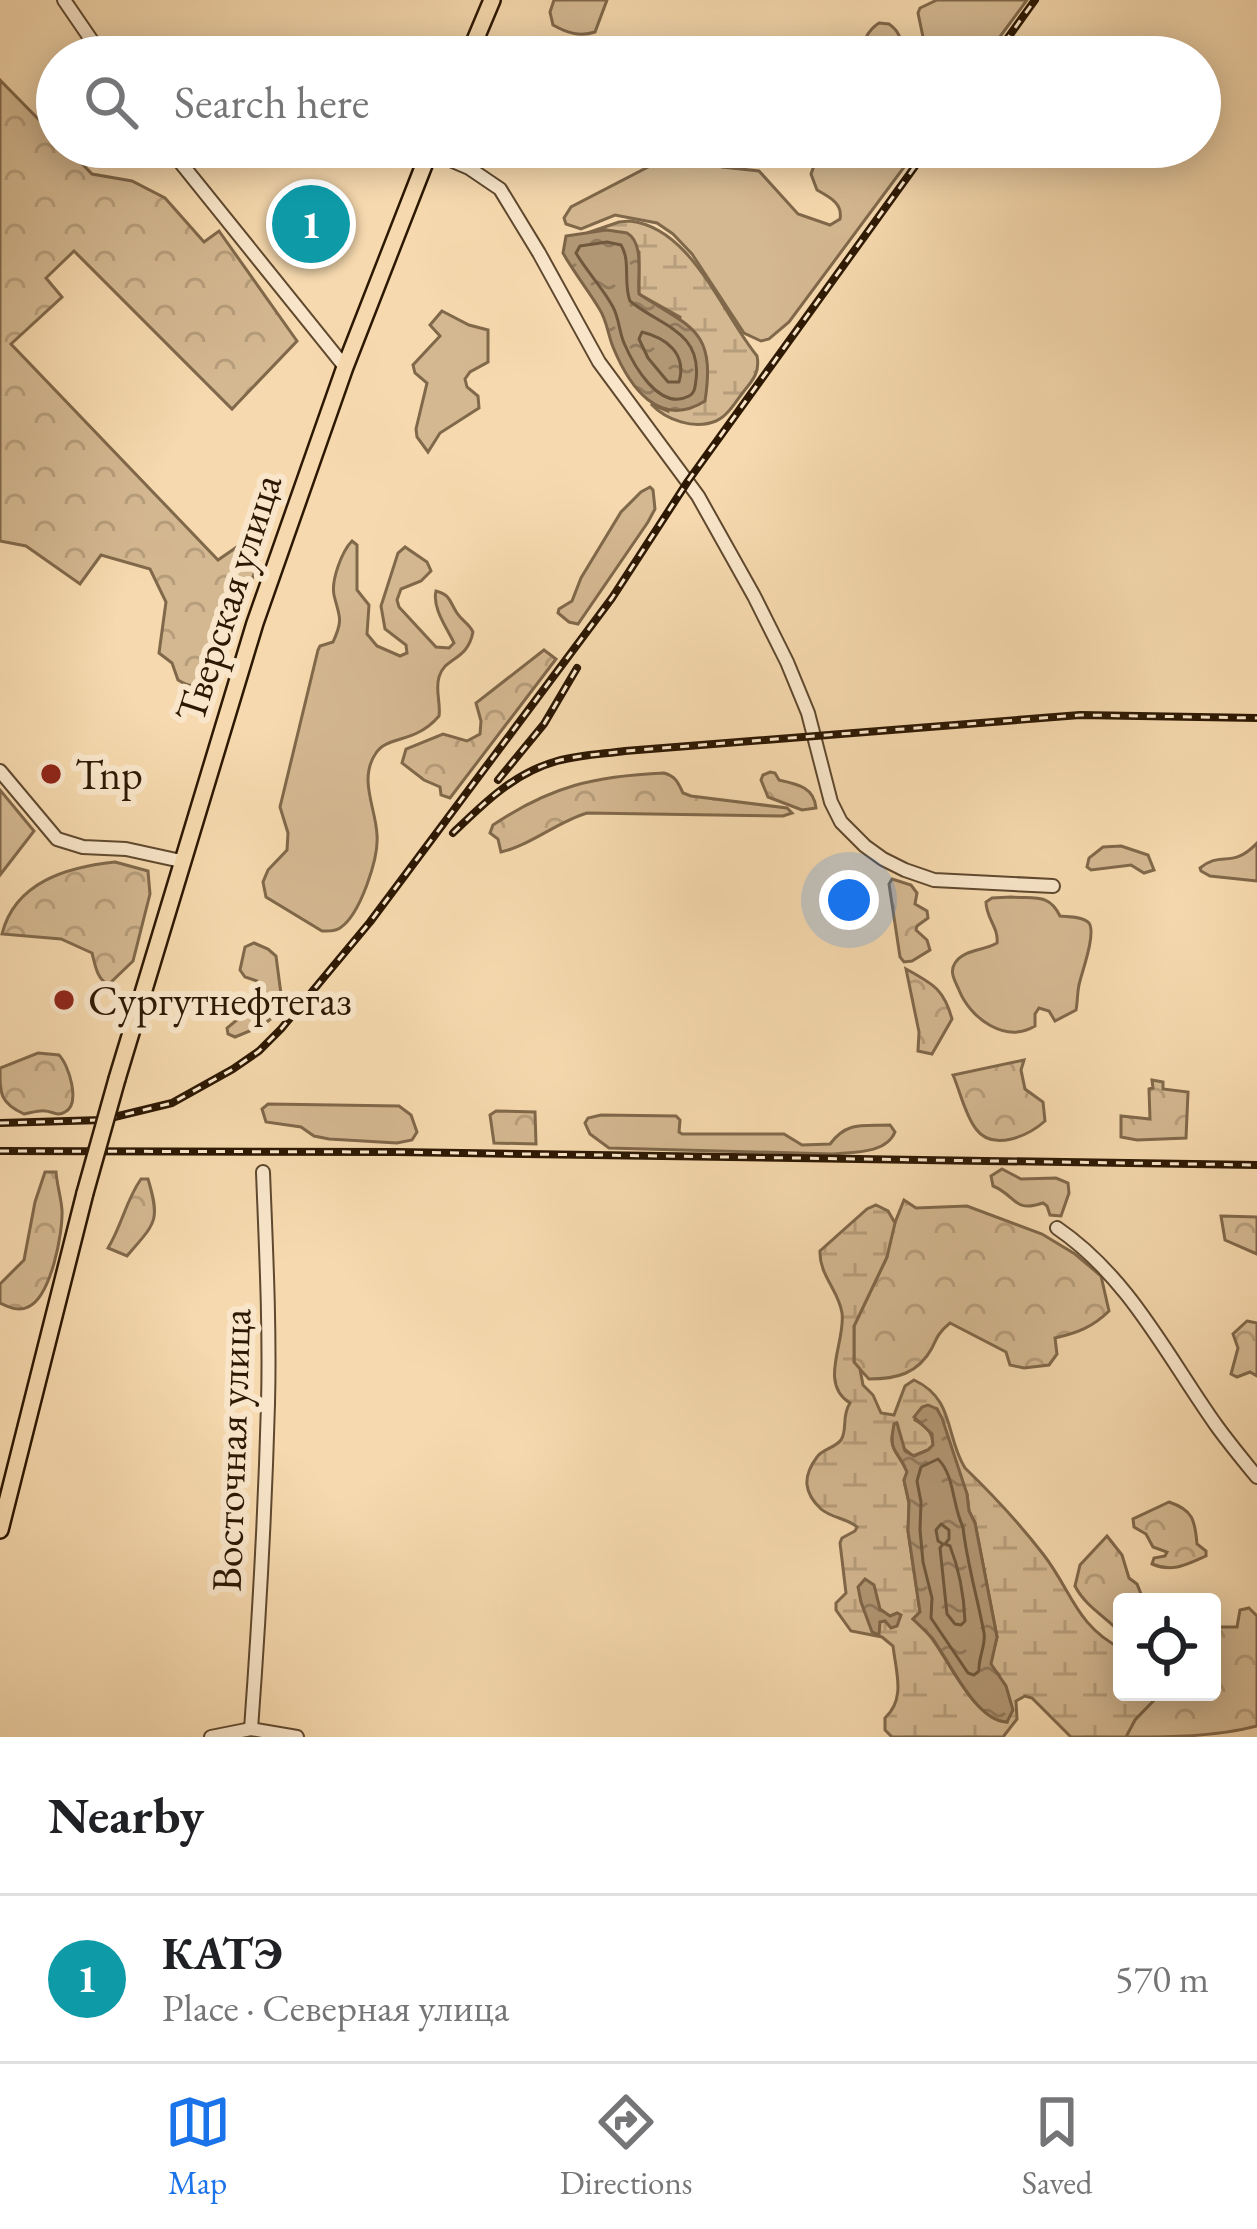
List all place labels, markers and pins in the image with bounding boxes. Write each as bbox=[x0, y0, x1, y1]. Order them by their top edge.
pin: 1 bbox=[272, 179, 350, 269]
place label: Tnp bbox=[75, 747, 143, 802]
marker: Tnp bbox=[38, 761, 64, 787]
place label: Сургутнефтегаз bbox=[88, 973, 352, 1028]
marker: Сургутнефтегаз bbox=[51, 987, 77, 1013]

